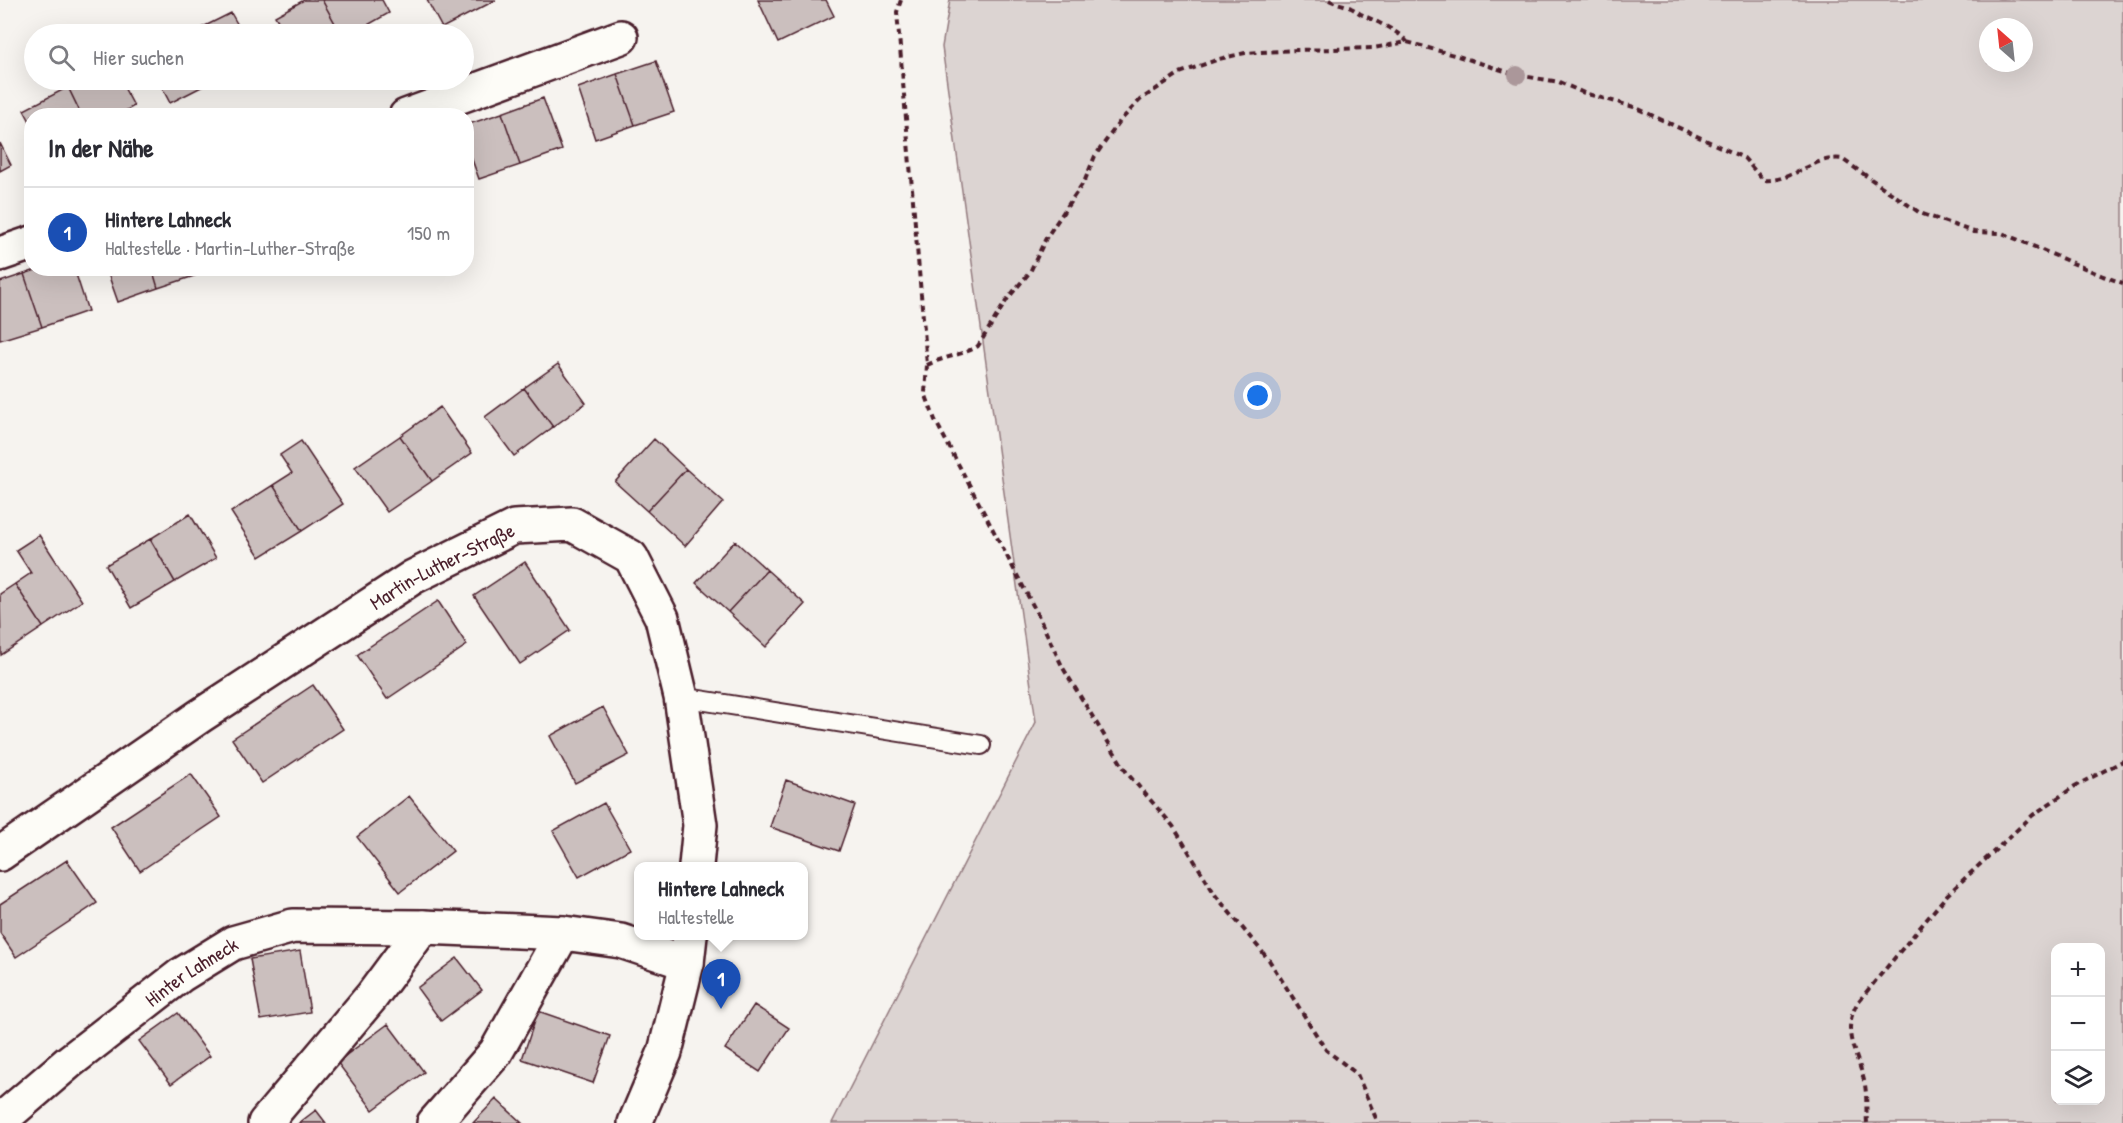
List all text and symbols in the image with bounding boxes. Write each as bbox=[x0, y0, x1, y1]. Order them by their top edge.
north arrow bbox=[1979, 18, 2033, 72]
search box bbox=[24, 24, 474, 90]
icon: search bbox=[45, 41, 78, 74]
text: Hier suchen bbox=[93, 42, 184, 72]
text: In der Nähe bbox=[48, 130, 154, 165]
text: Hintere Lahneck bbox=[105, 204, 231, 234]
text: 1 bbox=[64, 219, 71, 246]
text: 150 m bbox=[407, 219, 450, 246]
text: Haltestelle · Martin-Luther-Straße bbox=[105, 234, 355, 261]
your location bbox=[1243, 381, 1272, 410]
street label: Martin-Luther-Straße bbox=[364, 516, 518, 615]
popup bbox=[634, 862, 808, 940]
text: Hintere Lahneck bbox=[658, 873, 784, 903]
text: Haltestelle bbox=[658, 903, 734, 930]
street label: Hinter Lahneck bbox=[139, 930, 242, 1012]
map controls bbox=[2051, 943, 2105, 1105]
button: + bbox=[2051, 943, 2105, 997]
pin: 1 bbox=[702, 960, 740, 1009]
button: − bbox=[2051, 997, 2105, 1051]
button: layers bbox=[2051, 1051, 2105, 1105]

